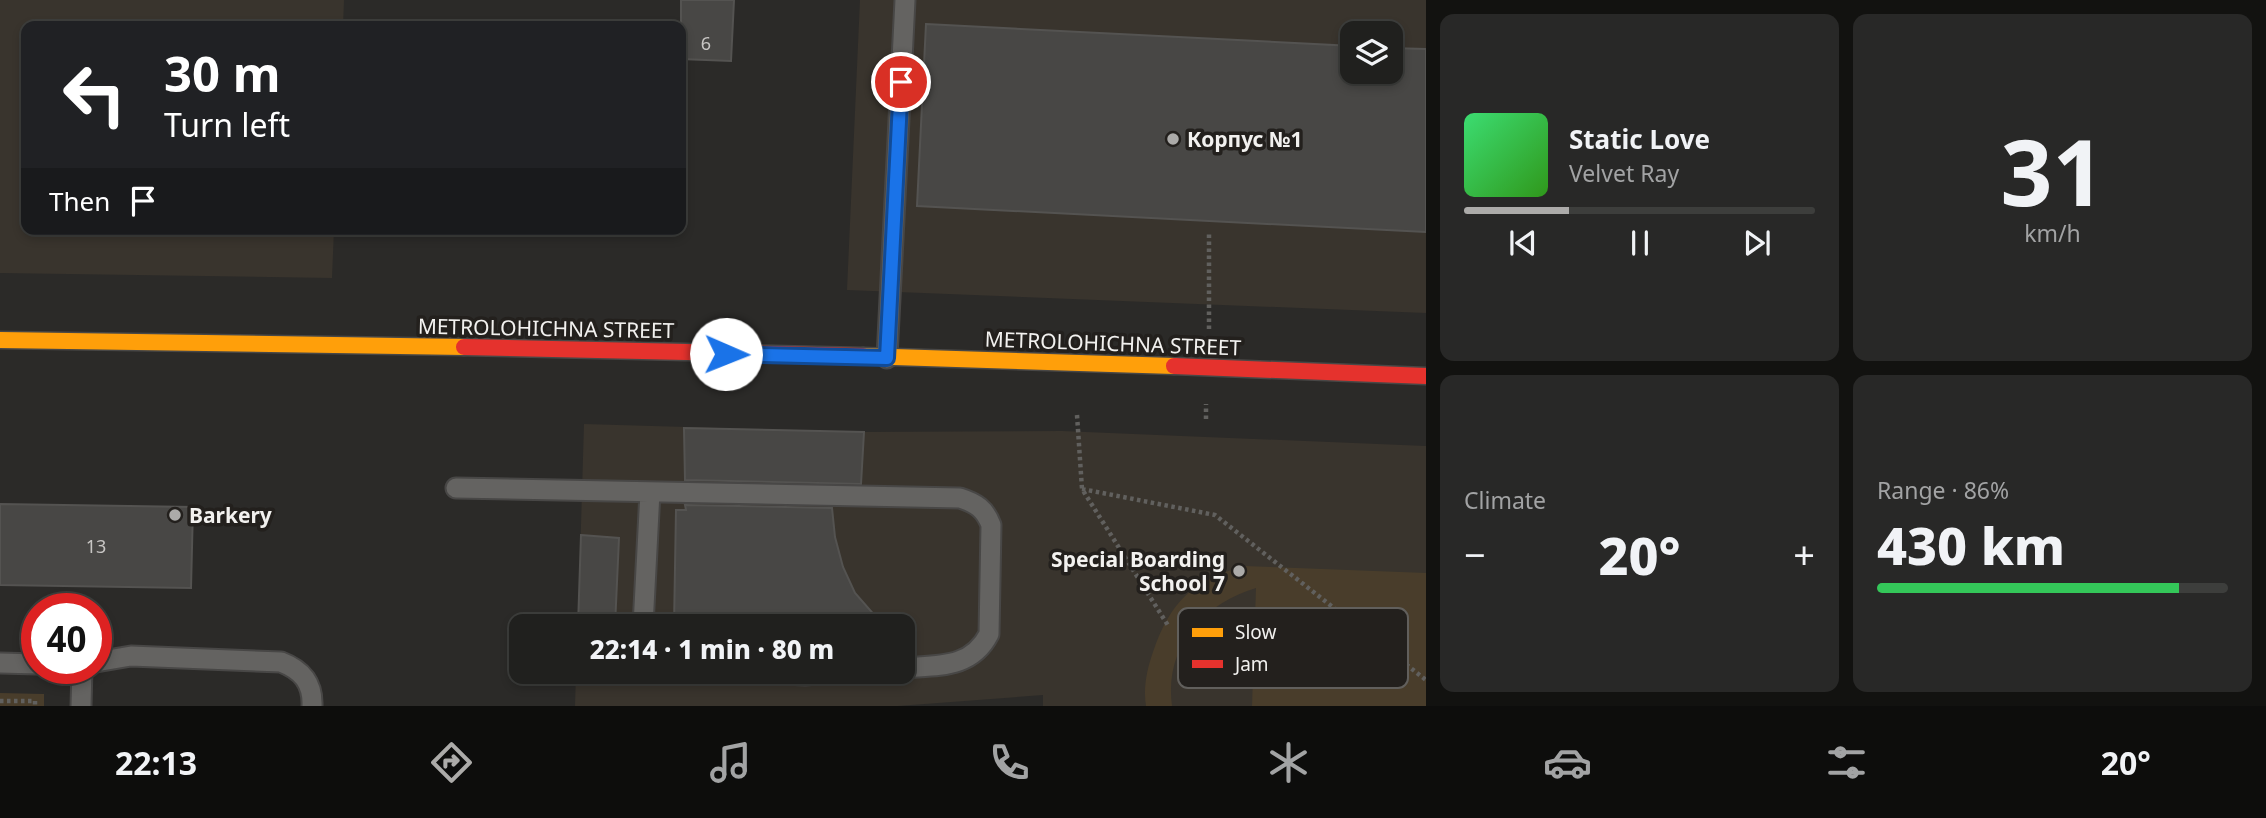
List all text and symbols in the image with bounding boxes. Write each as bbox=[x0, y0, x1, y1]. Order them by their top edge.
map controls bbox=[1340, 21, 1403, 84]
button: layers bbox=[1340, 21, 1403, 84]
house number: 6 bbox=[701, 31, 711, 55]
text: 30 m bbox=[164, 40, 281, 106]
icon: left bbox=[49, 49, 140, 140]
pin bbox=[871, 52, 931, 112]
icon: arrive bbox=[882, 63, 920, 101]
text: Turn left bbox=[164, 103, 290, 146]
text: 31 bbox=[2000, 109, 2105, 233]
text: Static Love bbox=[1569, 121, 1710, 157]
place label: Корпус №1 bbox=[1187, 125, 1303, 153]
marker: Корпус №1 bbox=[1165, 131, 1181, 147]
text: Velvet Ray bbox=[1569, 157, 1679, 189]
icon: arrive bbox=[124, 182, 162, 220]
text: Then bbox=[49, 183, 110, 219]
text: km/h bbox=[2024, 217, 2081, 249]
icon: previous bbox=[1504, 224, 1542, 262]
icon: pause bbox=[1621, 224, 1659, 262]
icon: next bbox=[1738, 224, 1776, 262]
street label: METROLOHICHNA STREET bbox=[418, 312, 675, 344]
position arrow bbox=[689, 317, 763, 391]
street label: METROLOHICHNA STREET bbox=[984, 325, 1242, 361]
text: Range · 86% bbox=[1877, 474, 2009, 506]
text: Climate bbox=[1464, 484, 1546, 516]
place label: Barkery bbox=[189, 501, 272, 529]
marker: Barkery bbox=[167, 507, 183, 523]
text: 430 km bbox=[1877, 509, 2065, 580]
text: 20° bbox=[1598, 519, 1681, 590]
text: − bbox=[1464, 528, 1486, 580]
text: + bbox=[1793, 528, 1815, 580]
house number: 13 bbox=[86, 534, 106, 558]
place label: Special Boarding School 7 bbox=[1051, 545, 1225, 597]
marker: Special Boarding School 7 bbox=[1231, 563, 1247, 579]
speed limit sign: 40 bbox=[21, 593, 112, 684]
legend bbox=[1178, 608, 1408, 688]
text: Slow bbox=[1235, 619, 1276, 645]
text: 22:14 · 1 min · 80 m bbox=[590, 631, 834, 667]
text: Jam bbox=[1233, 651, 1269, 677]
icon: directions bbox=[427, 738, 476, 787]
icon: music bbox=[706, 738, 755, 787]
icon: phone bbox=[985, 738, 1034, 787]
icon: climate bbox=[1264, 738, 1313, 787]
icon: car bbox=[1543, 738, 1592, 787]
icon: filters bbox=[1822, 738, 1871, 787]
text: 22:13 bbox=[115, 741, 197, 784]
text: 20° bbox=[2101, 741, 2151, 784]

